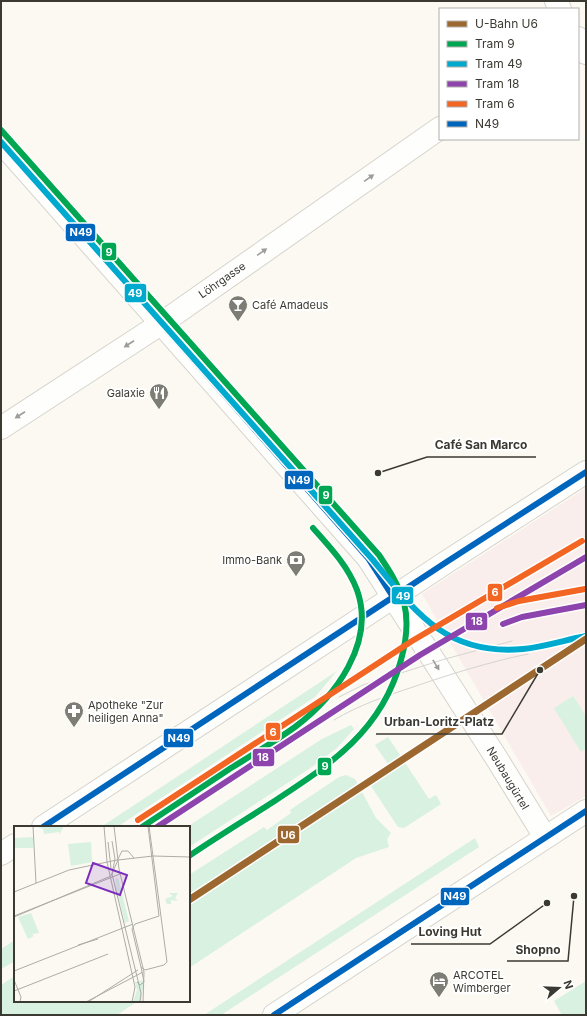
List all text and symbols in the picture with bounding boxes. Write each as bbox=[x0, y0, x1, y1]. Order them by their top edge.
legend bbox=[439, 8, 579, 140]
text: U-Bahn U6 bbox=[475, 16, 538, 31]
text: Tram 9 bbox=[475, 36, 515, 51]
text: Tram 49 bbox=[475, 56, 522, 71]
text: Tram 18 bbox=[475, 76, 520, 91]
text: Tram 6 bbox=[475, 96, 515, 111]
text: N49 bbox=[475, 116, 499, 131]
one-way arrow bbox=[364, 174, 374, 182]
line badge: N49 bbox=[65, 223, 96, 242]
text: N49 bbox=[70, 225, 92, 239]
line badge: 9 bbox=[101, 242, 117, 261]
text: 9 bbox=[105, 245, 113, 259]
one-way arrow bbox=[257, 248, 268, 256]
street label: Löhrgasse bbox=[196, 259, 248, 301]
line badge: 49 bbox=[124, 283, 147, 303]
text: 49 bbox=[128, 286, 142, 300]
bar icon: Café Amadeus bbox=[227, 294, 249, 322]
place label: Café Amadeus bbox=[252, 298, 329, 312]
one-way arrow bbox=[124, 340, 134, 348]
restaurant icon: Galaxie bbox=[148, 382, 170, 410]
place label: Galaxie bbox=[107, 386, 145, 400]
one-way arrow bbox=[15, 411, 26, 419]
callout: Café San Marco bbox=[427, 433, 536, 457]
text: Café San Marco bbox=[435, 437, 527, 452]
line badge: N49 bbox=[284, 470, 314, 490]
text: N49 bbox=[288, 473, 310, 487]
line badge: 9 bbox=[318, 485, 333, 505]
text: 9 bbox=[322, 488, 330, 502]
bank icon: Immo-Bank bbox=[285, 549, 307, 577]
place label: Immo-Bank bbox=[222, 553, 282, 567]
line badge: 6 bbox=[487, 583, 503, 602]
text: 6 bbox=[491, 585, 499, 599]
line badge: 49 bbox=[391, 586, 414, 605]
text: 49 bbox=[396, 589, 410, 603]
line badge: 18 bbox=[465, 612, 488, 631]
text: 18 bbox=[471, 614, 483, 628]
one-way arrow bbox=[432, 660, 440, 671]
place label: Apotheke "Zur heiligen Anna" bbox=[88, 698, 164, 725]
pharmacy icon: Apotheke "Zur heiligen Anna" bbox=[63, 700, 85, 728]
callout: Urban-Loritz-Platz bbox=[376, 710, 502, 734]
text: Urban-Loritz-Platz bbox=[384, 714, 494, 729]
line badge: 6 bbox=[265, 722, 281, 741]
text: 6 bbox=[269, 725, 277, 739]
line badge: N49 bbox=[163, 728, 194, 748]
text: N49 bbox=[168, 731, 190, 745]
street label: Neubaugürtel bbox=[484, 744, 532, 812]
line badge: 18 bbox=[252, 748, 275, 767]
text: 18 bbox=[257, 750, 269, 764]
line badge: 9 bbox=[317, 757, 332, 776]
text: 9 bbox=[321, 759, 329, 773]
line badge: U6 bbox=[277, 825, 300, 844]
inset map bbox=[14, 826, 190, 1002]
text: U6 bbox=[280, 828, 296, 842]
line badge: N49 bbox=[440, 887, 470, 906]
text: N49 bbox=[444, 889, 466, 903]
callout: Loving Hut bbox=[411, 920, 490, 944]
text: Loving Hut bbox=[418, 924, 482, 939]
callout: Shopno bbox=[507, 937, 568, 961]
text: Shopno bbox=[515, 942, 561, 957]
place label: ARCOTEL Wimberger bbox=[453, 968, 511, 995]
north arrow bbox=[539, 968, 579, 1008]
hotel icon: ARCOTEL Wimberger bbox=[428, 970, 450, 998]
text: N bbox=[560, 978, 576, 991]

